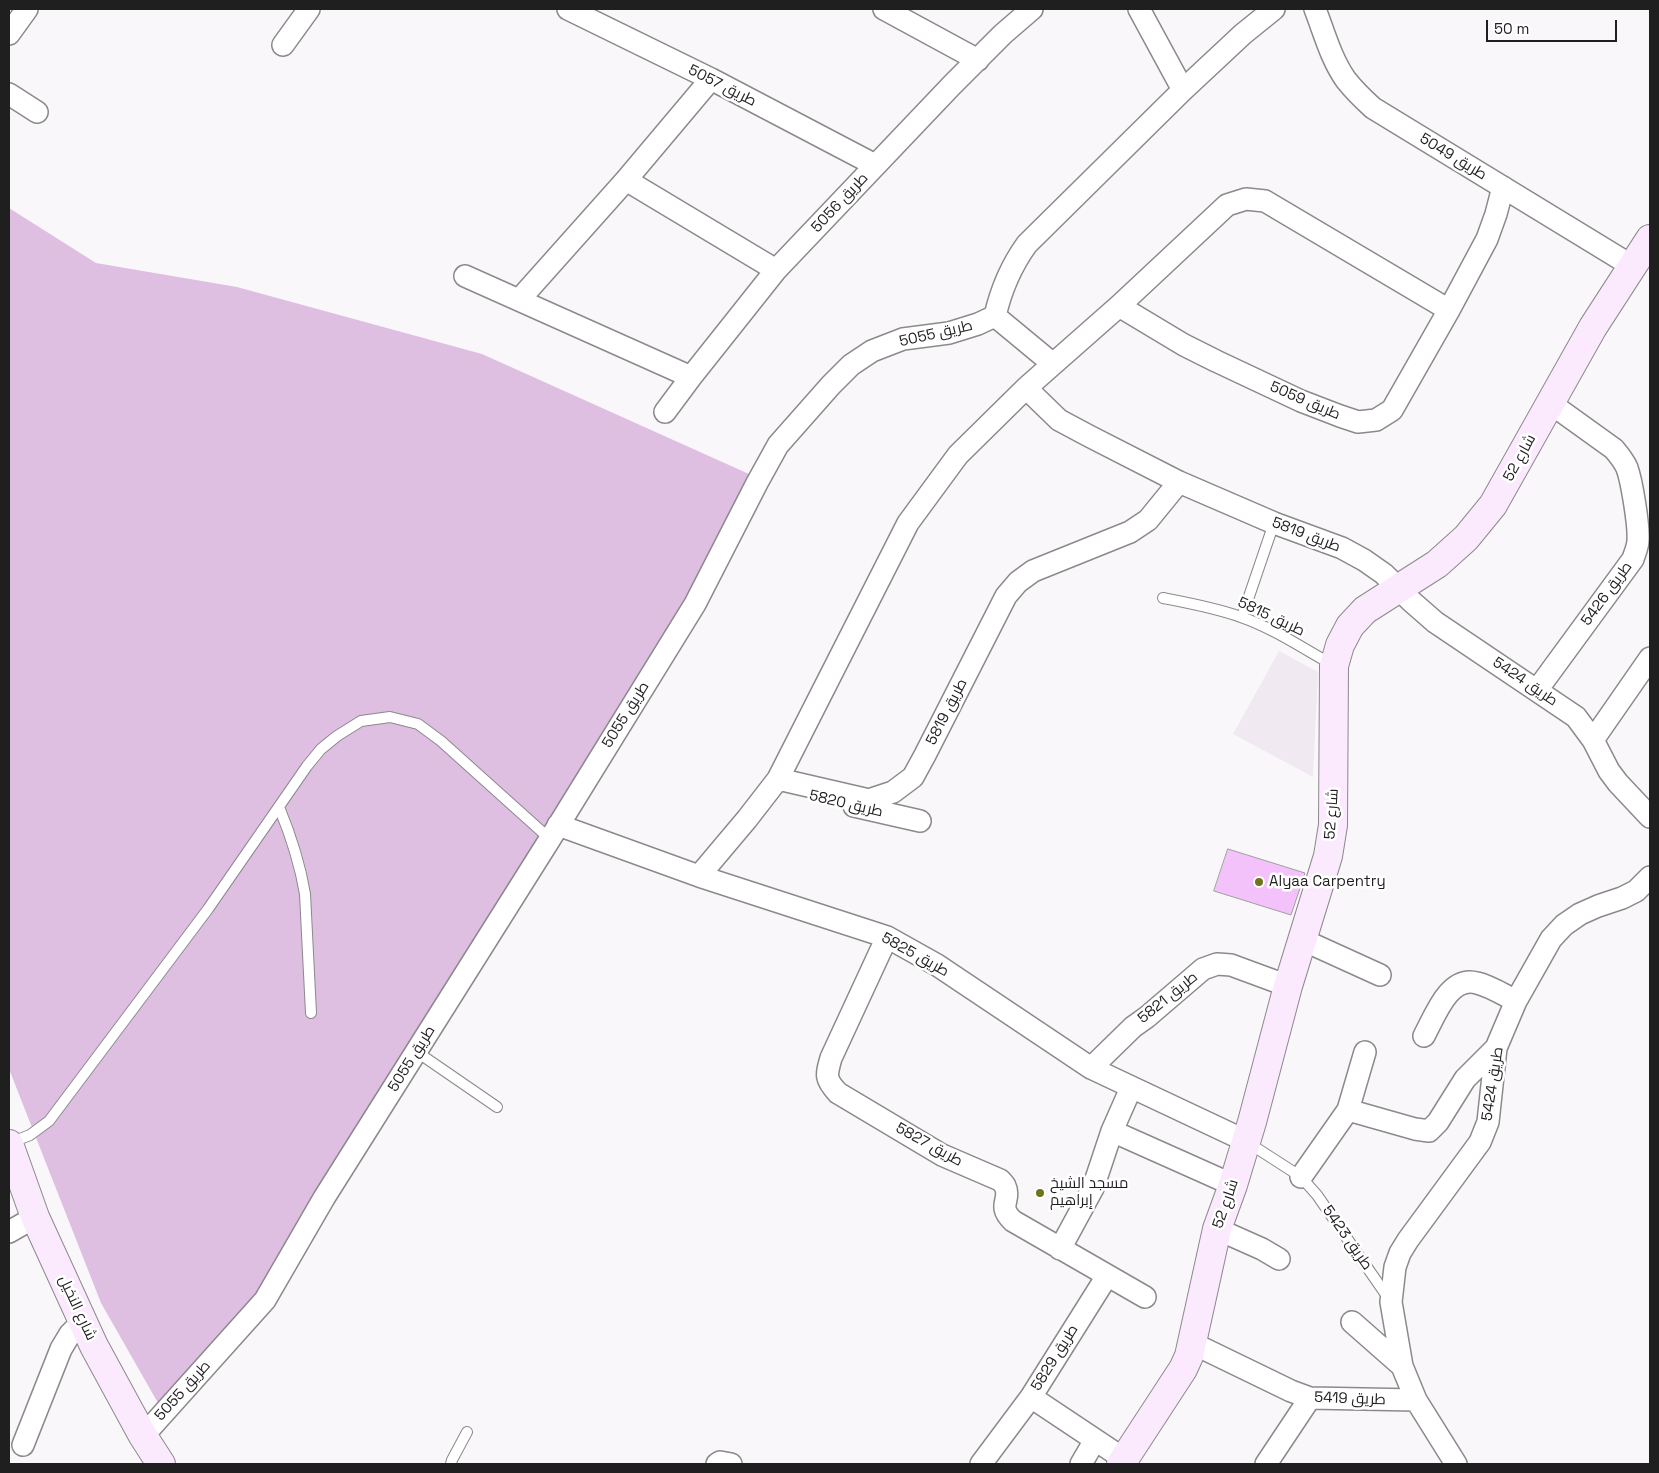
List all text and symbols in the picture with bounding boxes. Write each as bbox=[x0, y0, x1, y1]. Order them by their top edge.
scale bar bbox=[1489, 10, 1620, 42]
text: 50 m bbox=[1494, 19, 1529, 38]
street label: طريق 5057 bbox=[685, 61, 759, 111]
street label: طريق 5049 bbox=[1416, 130, 1490, 184]
street label: طريق 5056 bbox=[808, 169, 872, 237]
street label: طريق 5055 bbox=[898, 317, 974, 351]
street label: طريق 5059 bbox=[1267, 378, 1343, 424]
street label: شارع 52 bbox=[1500, 431, 1540, 485]
street label: طريق 5819 bbox=[1269, 514, 1343, 556]
street label: طريق 5426 bbox=[1578, 558, 1636, 630]
street label: طريق 5815 bbox=[1235, 594, 1307, 640]
street label: طريق 5424 bbox=[1489, 654, 1561, 710]
street label: طريق 5819 bbox=[923, 676, 971, 748]
street label: طريق 5055 bbox=[599, 679, 653, 751]
street label: طريق 5820 bbox=[807, 787, 885, 821]
street label: شارع 52 bbox=[1321, 788, 1343, 840]
place label: Alyaa Carpentry bbox=[1269, 873, 1386, 891]
marker: Alyaa Carpentry bbox=[1253, 876, 1265, 888]
street label: طريق 5825 bbox=[878, 929, 952, 981]
street label: طريق 5821 bbox=[1134, 968, 1202, 1028]
street label: طريق 5055 bbox=[385, 1023, 439, 1095]
street label: طريق 5424 bbox=[1478, 1046, 1508, 1122]
street label: طريق 5827 bbox=[892, 1119, 966, 1171]
place label: مسجد الشيخ إبراهيم bbox=[1050, 1175, 1128, 1210]
street label: شارع 52 bbox=[1209, 1177, 1243, 1231]
marker: مسجد الشيخ إبراهيم bbox=[1034, 1187, 1046, 1199]
street label: طريق 5423 bbox=[1318, 1202, 1376, 1274]
street label: شارع النخيل bbox=[54, 1273, 100, 1343]
street label: طريق 5829 bbox=[1028, 1322, 1082, 1394]
street label: طريق 5055 bbox=[151, 1357, 215, 1425]
street label: طريق 5419 bbox=[1314, 1389, 1386, 1409]

